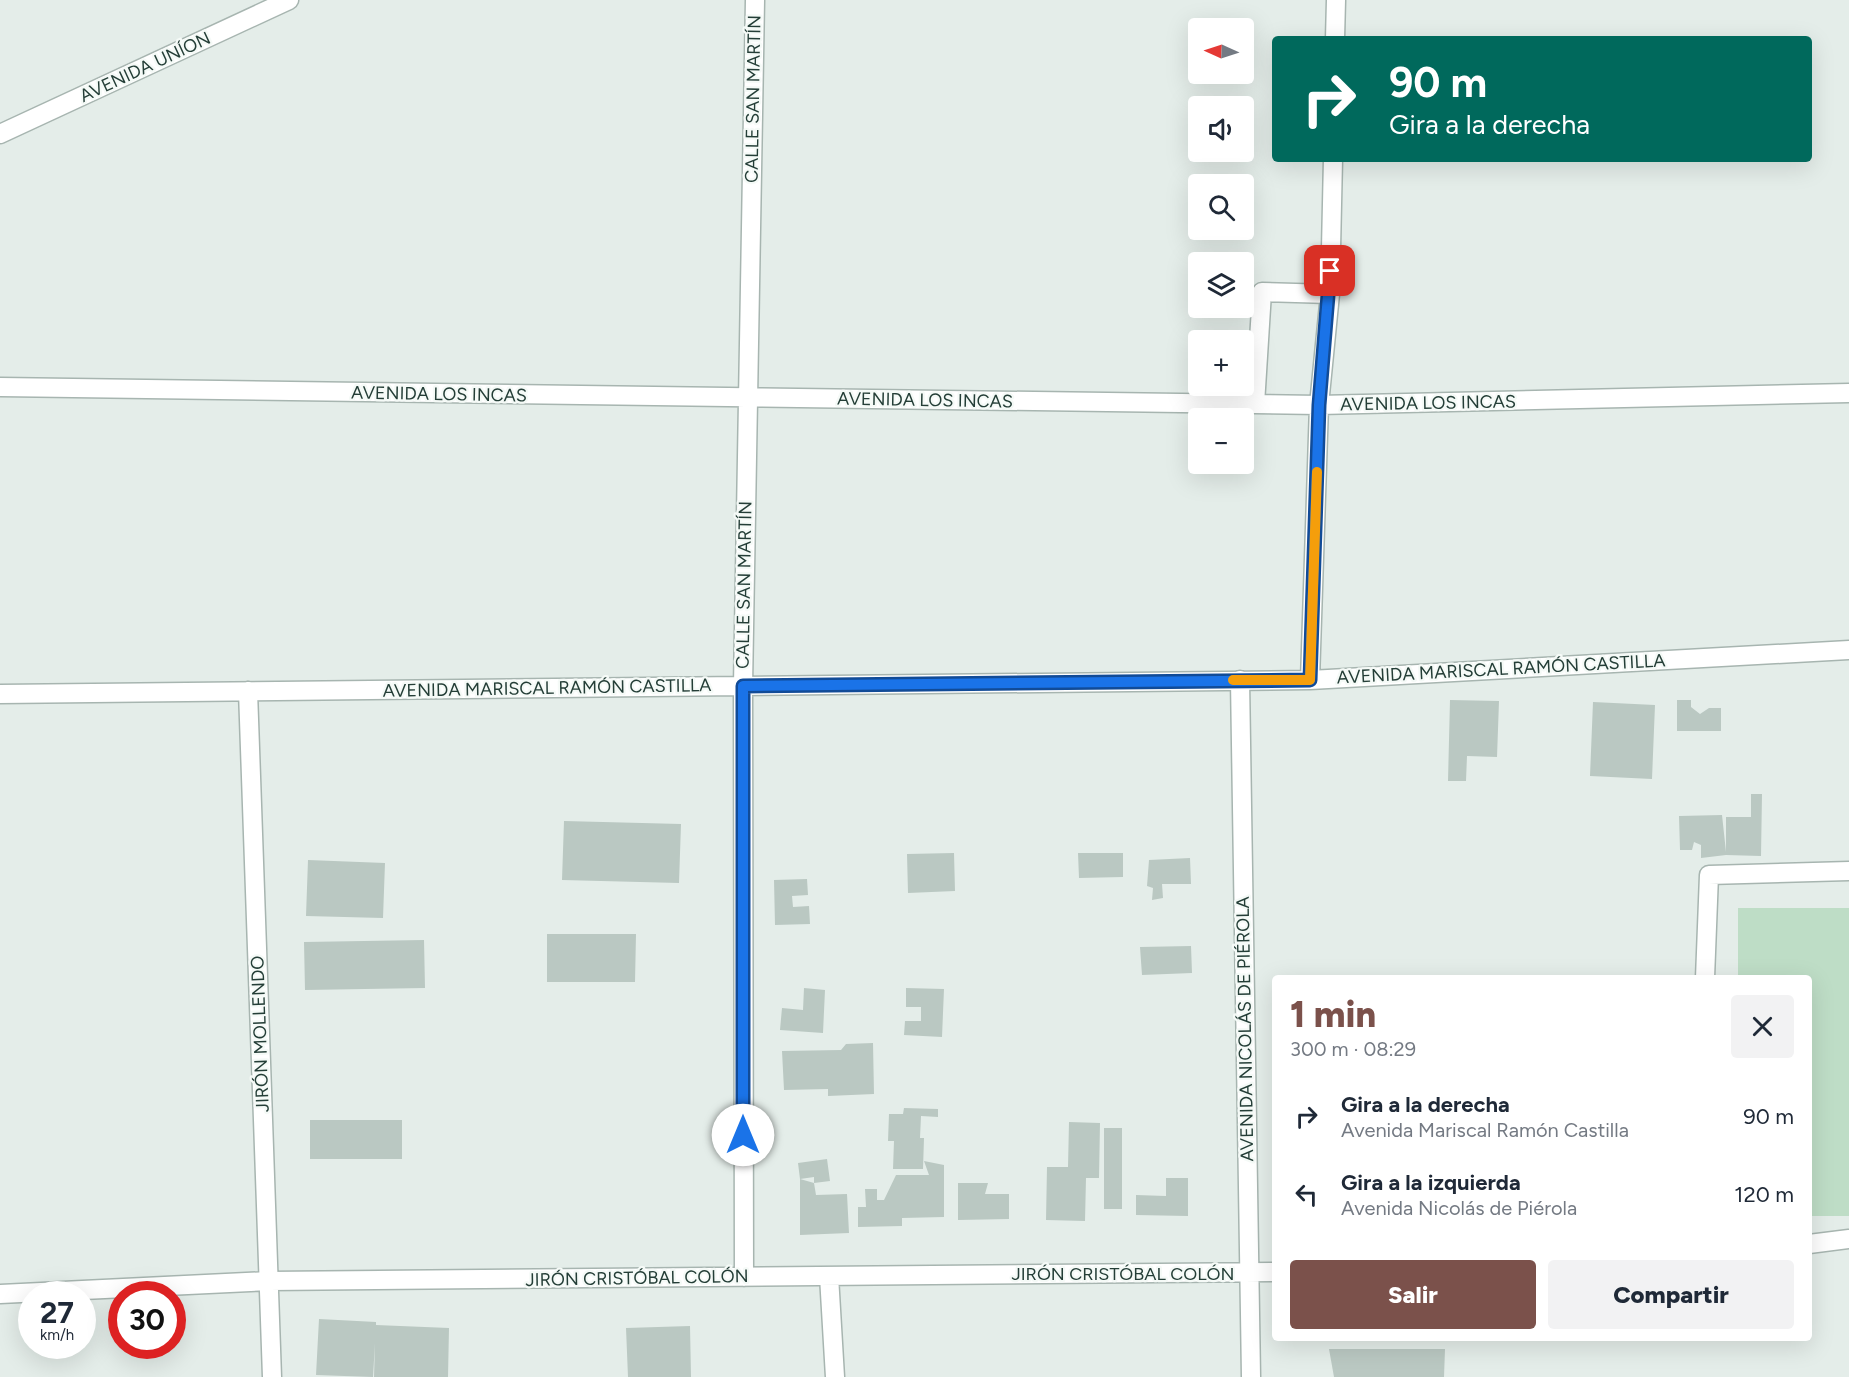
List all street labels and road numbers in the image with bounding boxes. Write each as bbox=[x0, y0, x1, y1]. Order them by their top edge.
street label: CALLE SAN MARTÍN bbox=[741, 15, 765, 183]
street label: AVENIDA UNÍON bbox=[76, 27, 214, 107]
street label: AVENIDA LOS INCAS bbox=[351, 381, 527, 407]
street label: AVENIDA LOS INCAS bbox=[837, 387, 1013, 413]
street label: AVENIDA LOS INCAS bbox=[1340, 390, 1516, 416]
street label: CALLE SAN MARTÍN bbox=[732, 501, 756, 669]
street label: AVENIDA MARISCAL RAMÓN CASTILLA bbox=[1336, 649, 1666, 689]
street label: AVENIDA MARISCAL RAMÓN CASTILLA bbox=[382, 674, 712, 702]
street label: AVENIDA NICOLÁS DE PIÉROLA bbox=[1232, 896, 1258, 1162]
street label: JIRÓN MOLLENDO bbox=[246, 955, 274, 1113]
street label: JIRÓN CRISTÓBAL COLÓN bbox=[1011, 1263, 1235, 1285]
street label: JIRÓN CRISTÓBAL COLÓN bbox=[525, 1265, 749, 1291]

